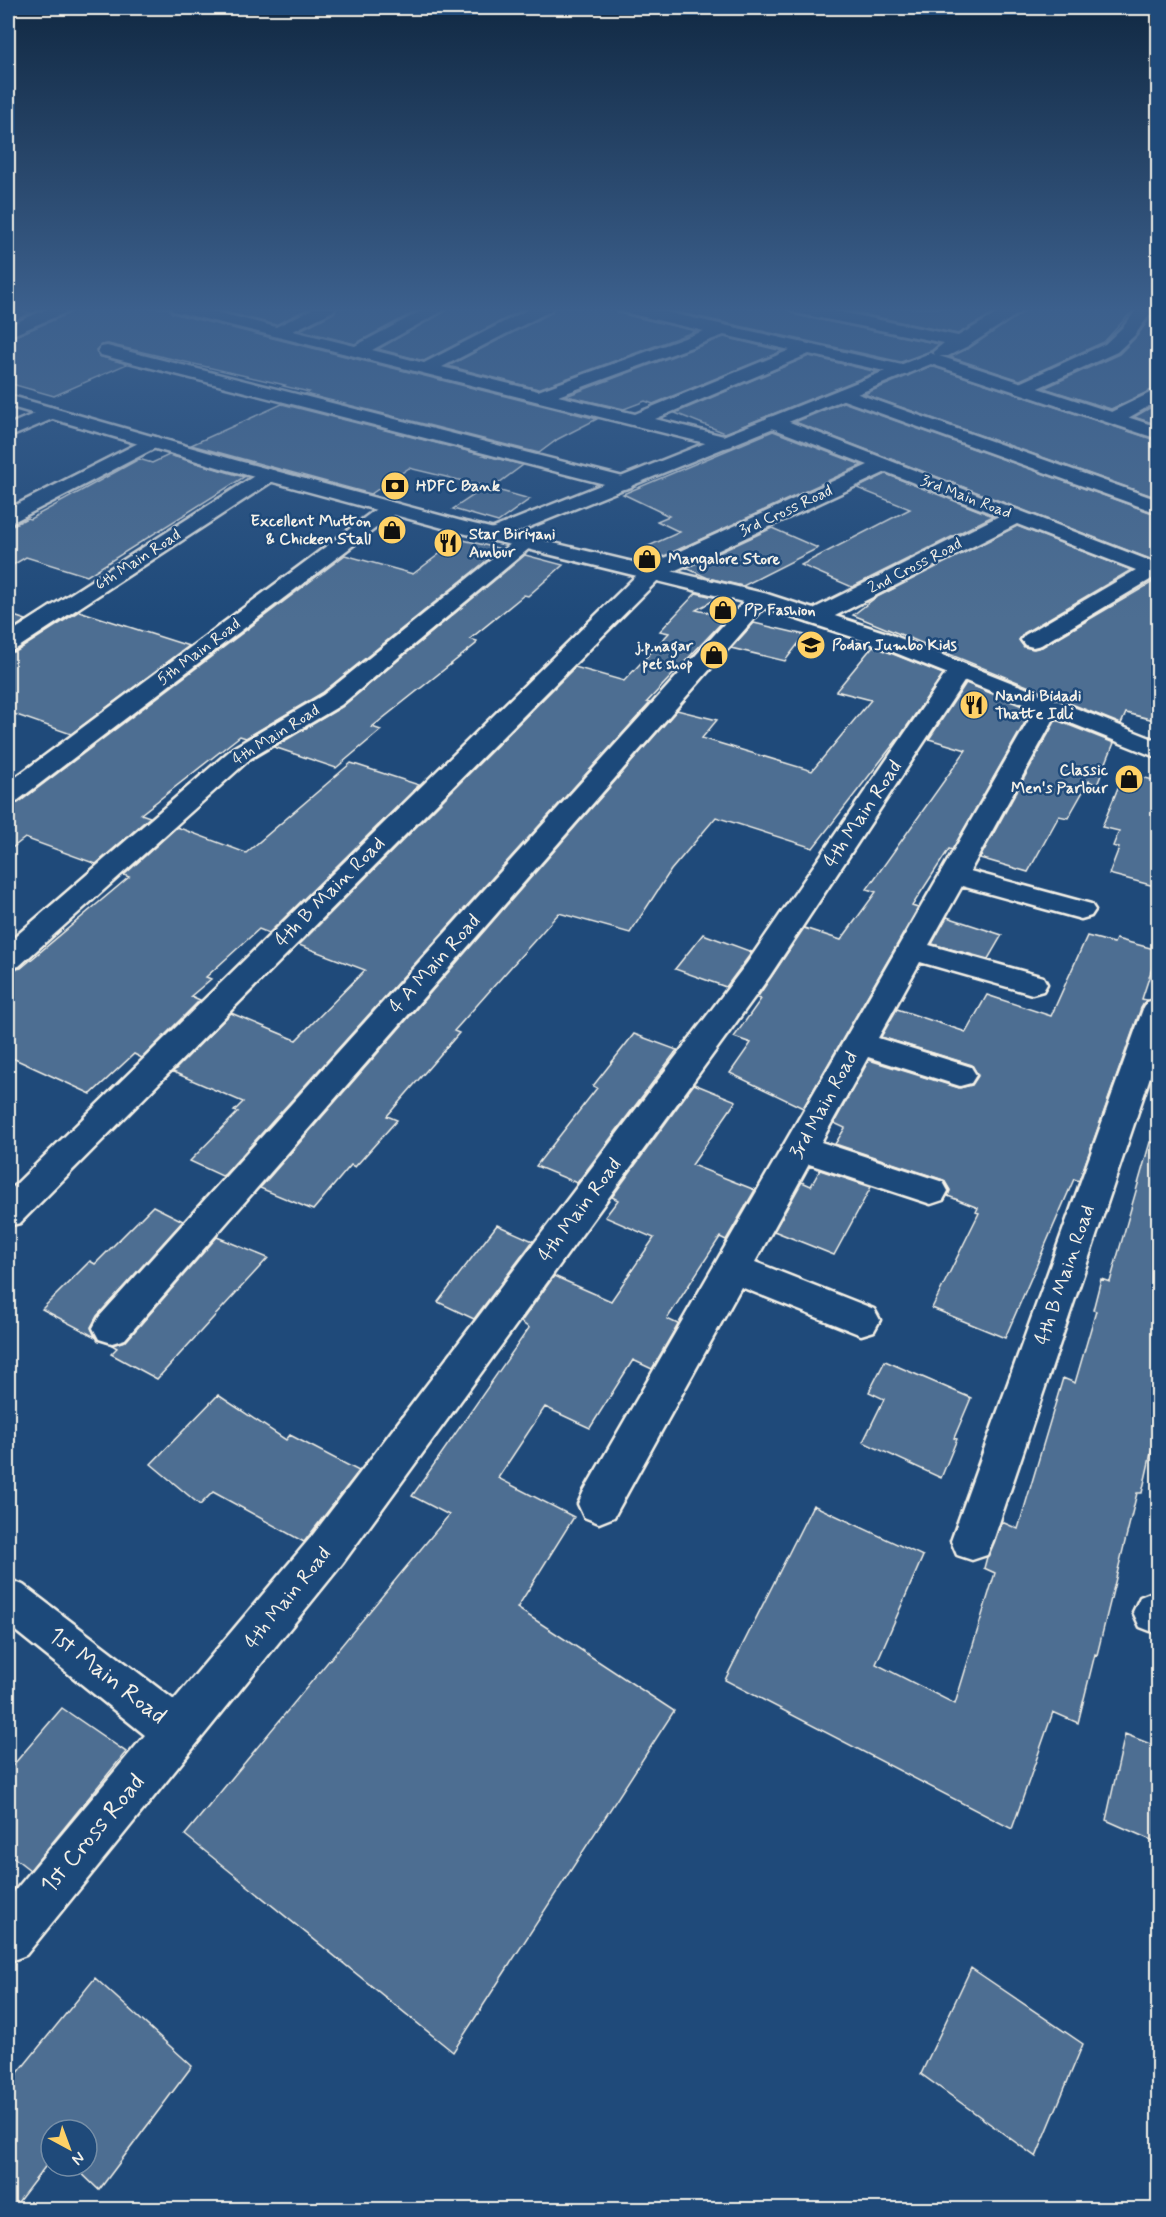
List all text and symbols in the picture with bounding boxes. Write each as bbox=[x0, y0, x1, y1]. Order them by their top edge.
bank icon: HDFC Bank bbox=[379, 470, 411, 502]
street label: 3rd Main Road bbox=[918, 470, 1014, 524]
place label: HDFC Bank bbox=[416, 476, 500, 497]
street label: 3rd Cross Road bbox=[736, 480, 836, 542]
place label: Excellent Mutton & Chicken Stall bbox=[250, 511, 371, 550]
shop icon: Excellent Mutton & Chicken Stall bbox=[376, 514, 408, 546]
street label: 6th Main Road bbox=[91, 524, 185, 596]
place label: Star Biriyani Ambur bbox=[469, 524, 555, 563]
restaurant icon: Star Biriyani Ambur bbox=[432, 527, 464, 559]
street label: 2nd Cross Road bbox=[864, 533, 966, 599]
shop icon: Mangalore Store bbox=[631, 543, 663, 575]
place label: Mangalore Store bbox=[668, 549, 781, 572]
shop icon: PP Fashion bbox=[707, 594, 739, 626]
place label: PP Fashion bbox=[744, 600, 816, 621]
street label: 5th Main Road bbox=[153, 614, 245, 690]
school or university icon: Podar Jumbo Kids bbox=[795, 629, 827, 661]
place label: Podar Jumbo Kids bbox=[832, 635, 957, 656]
place label: j.p.nagar pet shop bbox=[634, 636, 694, 675]
shop icon: j.p.nagar pet shop bbox=[698, 639, 730, 671]
place label: Nandi Bidadi Thatte Idli bbox=[995, 686, 1081, 725]
restaurant icon: Nandi Bidadi Thatte Idli bbox=[958, 689, 990, 721]
street label: 4th Main Road bbox=[228, 700, 324, 770]
street label: 4th Main Road bbox=[817, 755, 909, 873]
place label: Classic Men's Parlour bbox=[1011, 760, 1109, 799]
shop icon: Classic Men's Parlour bbox=[1113, 763, 1145, 795]
street label: 4th B Main Road bbox=[269, 831, 391, 953]
street label: 4 A Main Road bbox=[383, 908, 487, 1020]
street label: 3rd Main Road bbox=[783, 1046, 865, 1164]
street label: 4th Main Road bbox=[532, 1152, 628, 1268]
street label: 4th B Main Road bbox=[1028, 1201, 1102, 1349]
street label: 4th Main Road bbox=[239, 1541, 337, 1655]
street label: 1st Main Road bbox=[42, 1620, 172, 1732]
street label: 1st Cross Road bbox=[34, 1768, 152, 1900]
north arrow bbox=[39, 2118, 99, 2178]
text: N bbox=[67, 2147, 89, 2170]

